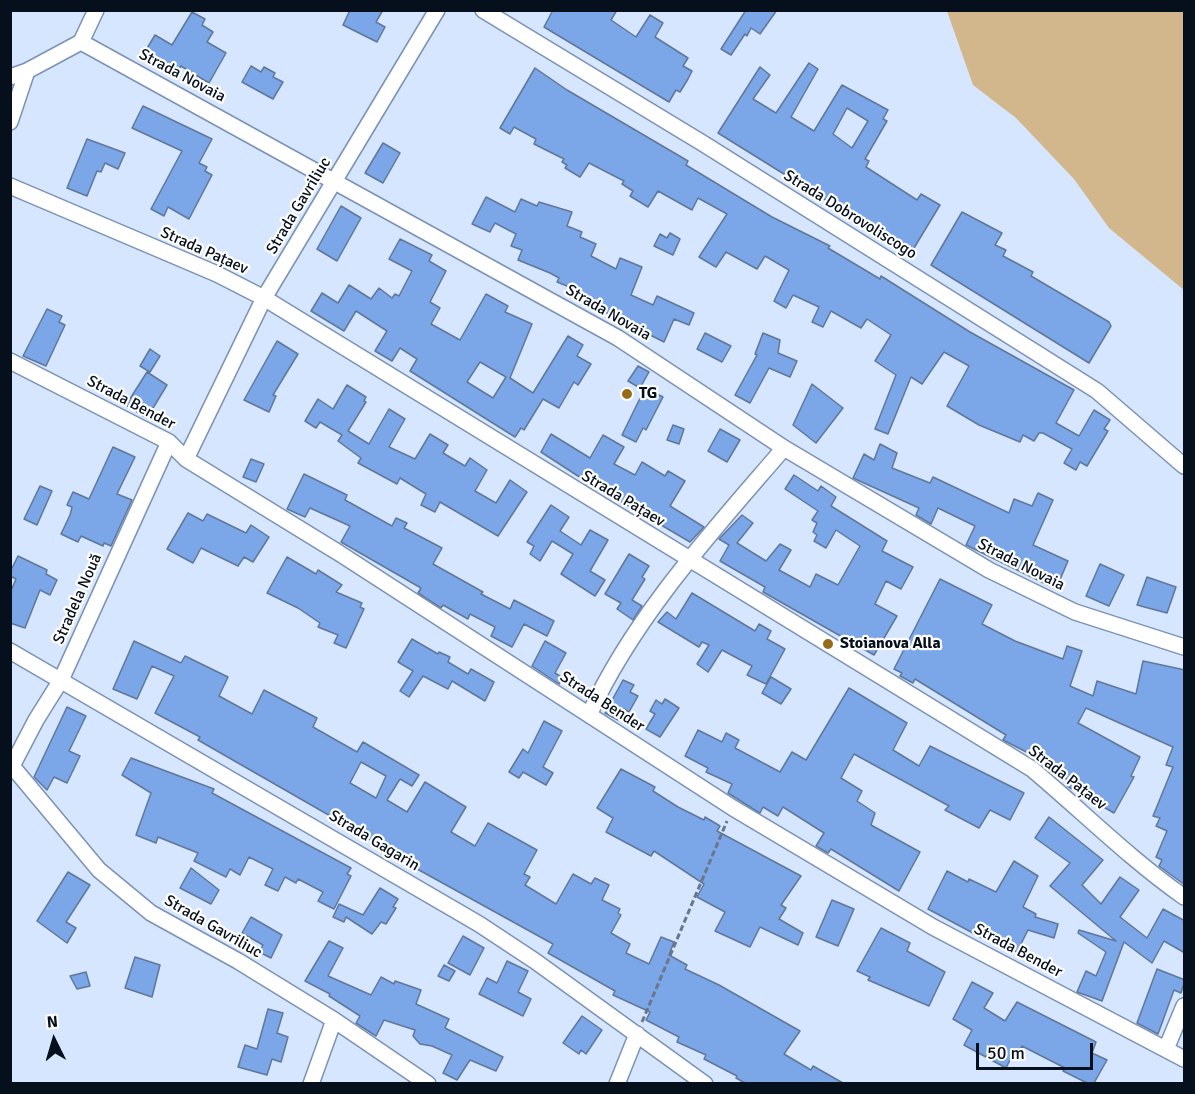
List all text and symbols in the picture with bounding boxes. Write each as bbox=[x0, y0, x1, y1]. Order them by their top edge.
street label: Strada Novaia bbox=[135, 45, 229, 107]
street label: Strada Gavriliuc bbox=[263, 154, 335, 258]
street label: Strada Dobrovoliscogo bbox=[780, 166, 920, 264]
street label: Strada Pațaev bbox=[157, 223, 251, 279]
street label: Strada Novaia bbox=[562, 281, 654, 345]
street label: Strada Bender bbox=[84, 372, 178, 434]
place label: TG bbox=[639, 384, 657, 404]
marker: TG bbox=[620, 387, 634, 401]
street label: Strada Pațaev bbox=[578, 467, 668, 531]
street label: Strada Novaia bbox=[974, 535, 1068, 595]
street label: Stradela Nouă bbox=[49, 551, 107, 647]
place label: Stoianova Alla bbox=[840, 634, 941, 654]
marker: Stoianova Alla bbox=[821, 637, 835, 651]
street label: Strada Bender bbox=[556, 667, 648, 737]
street label: Strada Pațaev bbox=[1024, 742, 1110, 814]
street label: Strada Gagarin bbox=[325, 806, 423, 876]
street label: Strada Gavriliuc bbox=[161, 891, 265, 963]
street label: Strada Bender bbox=[971, 920, 1065, 982]
north arrow bbox=[24, 1010, 84, 1070]
text: N bbox=[46, 1012, 59, 1033]
scale bar bbox=[979, 1031, 1096, 1069]
text: 50 m bbox=[987, 1042, 1025, 1064]

